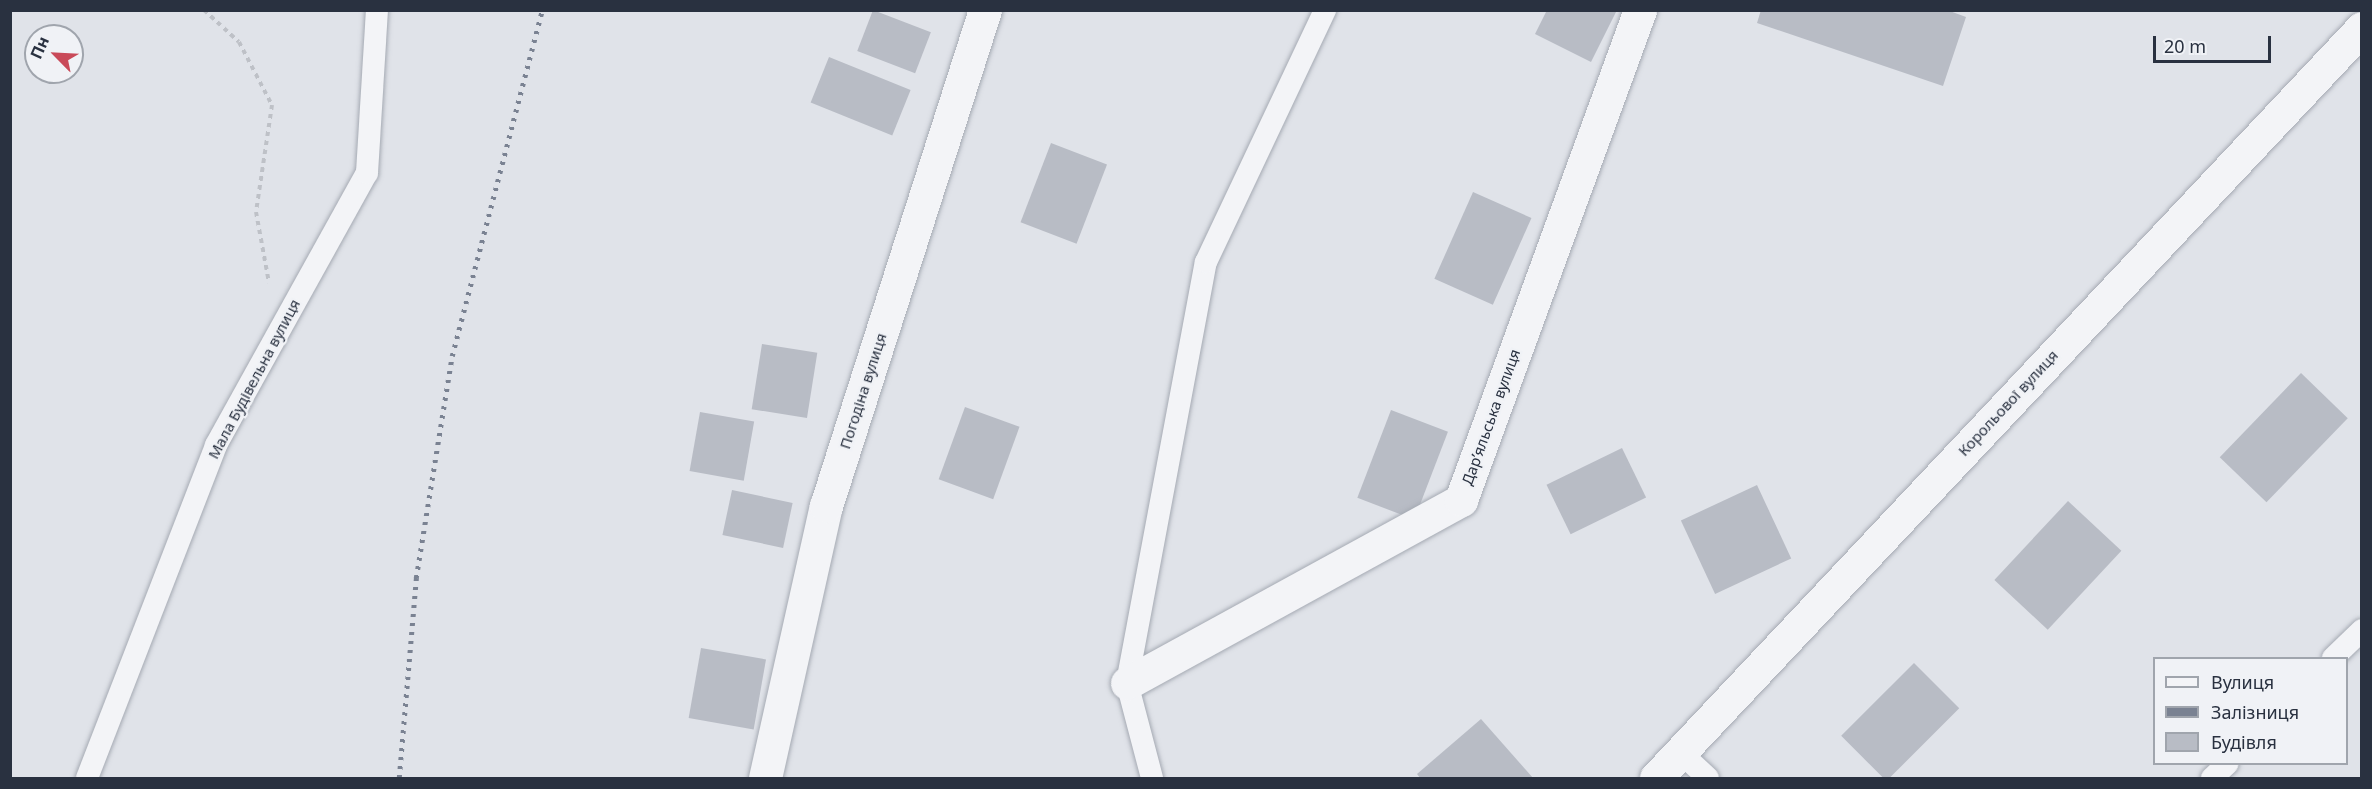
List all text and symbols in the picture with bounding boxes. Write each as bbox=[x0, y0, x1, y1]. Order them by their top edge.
north arrow bbox=[24, 24, 84, 84]
scale bar bbox=[2156, 24, 2274, 62]
text: Пн bbox=[25, 33, 54, 62]
text: 20 m bbox=[2164, 34, 2206, 58]
street label: Мала Будівельна вулиця bbox=[204, 296, 304, 462]
street label: Погодіна вулиця bbox=[836, 331, 890, 451]
street label: Корольової вулиця bbox=[1954, 346, 2062, 460]
street label: Дар’яльська вулиця bbox=[1458, 347, 1524, 487]
legend bbox=[2153, 657, 2348, 765]
text: Вулиця bbox=[2211, 670, 2274, 694]
text: Залізниця bbox=[2211, 700, 2299, 724]
text: Будівля bbox=[2211, 730, 2277, 754]

